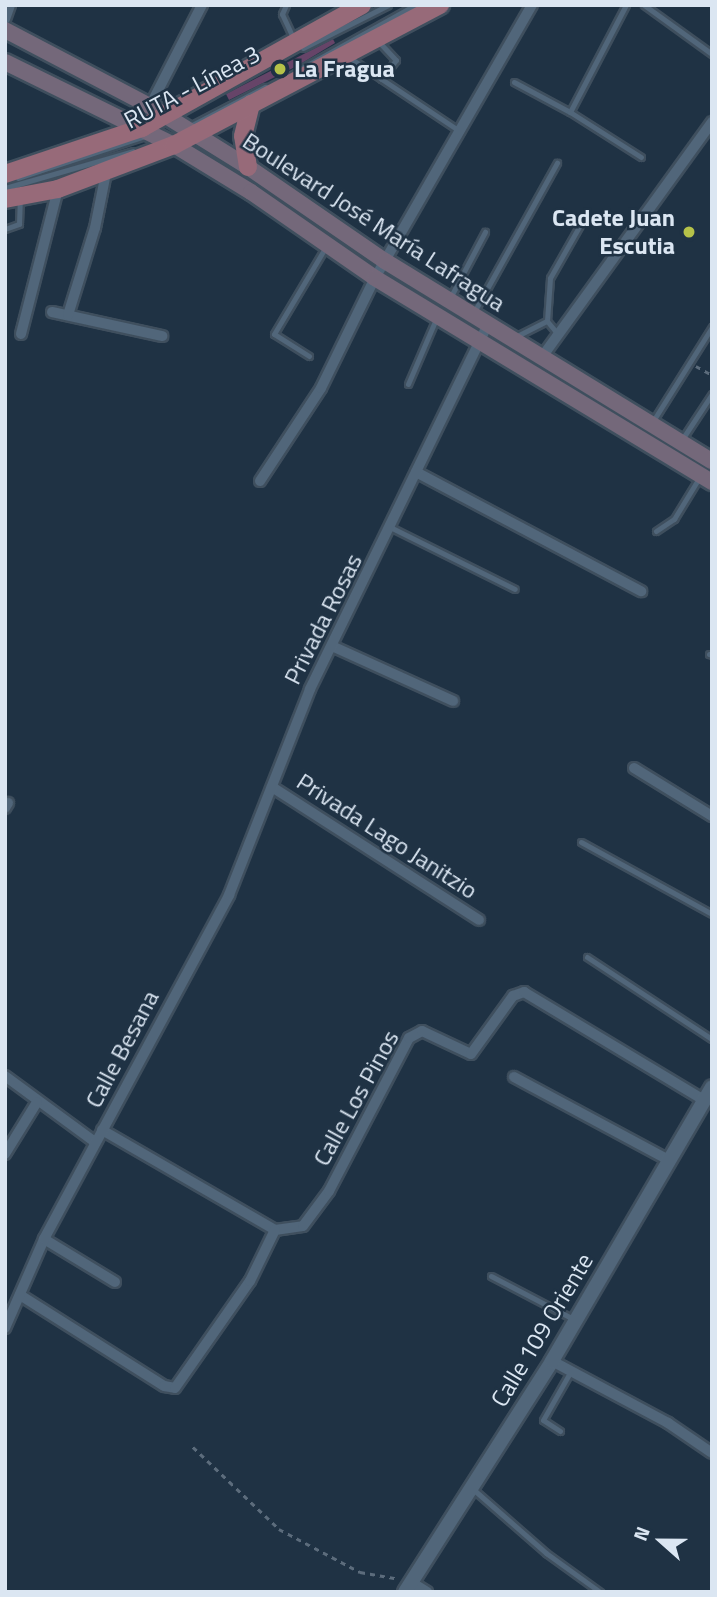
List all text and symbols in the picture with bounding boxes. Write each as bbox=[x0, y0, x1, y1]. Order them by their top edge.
street label: RUTA - Línea 3 bbox=[119, 39, 265, 135]
place label: La Fragua bbox=[294, 55, 395, 83]
marker: La Fragua bbox=[272, 61, 288, 77]
street label: Boulevard José María Lafragua bbox=[237, 126, 511, 318]
place label: Cadete Juan Escutia bbox=[552, 204, 675, 260]
marker: Cadete Juan Escutia bbox=[681, 224, 697, 240]
street label: Privada Rosas bbox=[278, 549, 368, 689]
street label: Privada Lago Janitzio bbox=[291, 767, 483, 905]
street label: Calle Besana bbox=[79, 985, 165, 1113]
street label: Calle Los Pinos bbox=[307, 1025, 405, 1171]
street label: Calle 109 Oriente bbox=[485, 1248, 599, 1412]
north arrow bbox=[626, 1506, 696, 1576]
text: N bbox=[625, 1522, 657, 1545]

